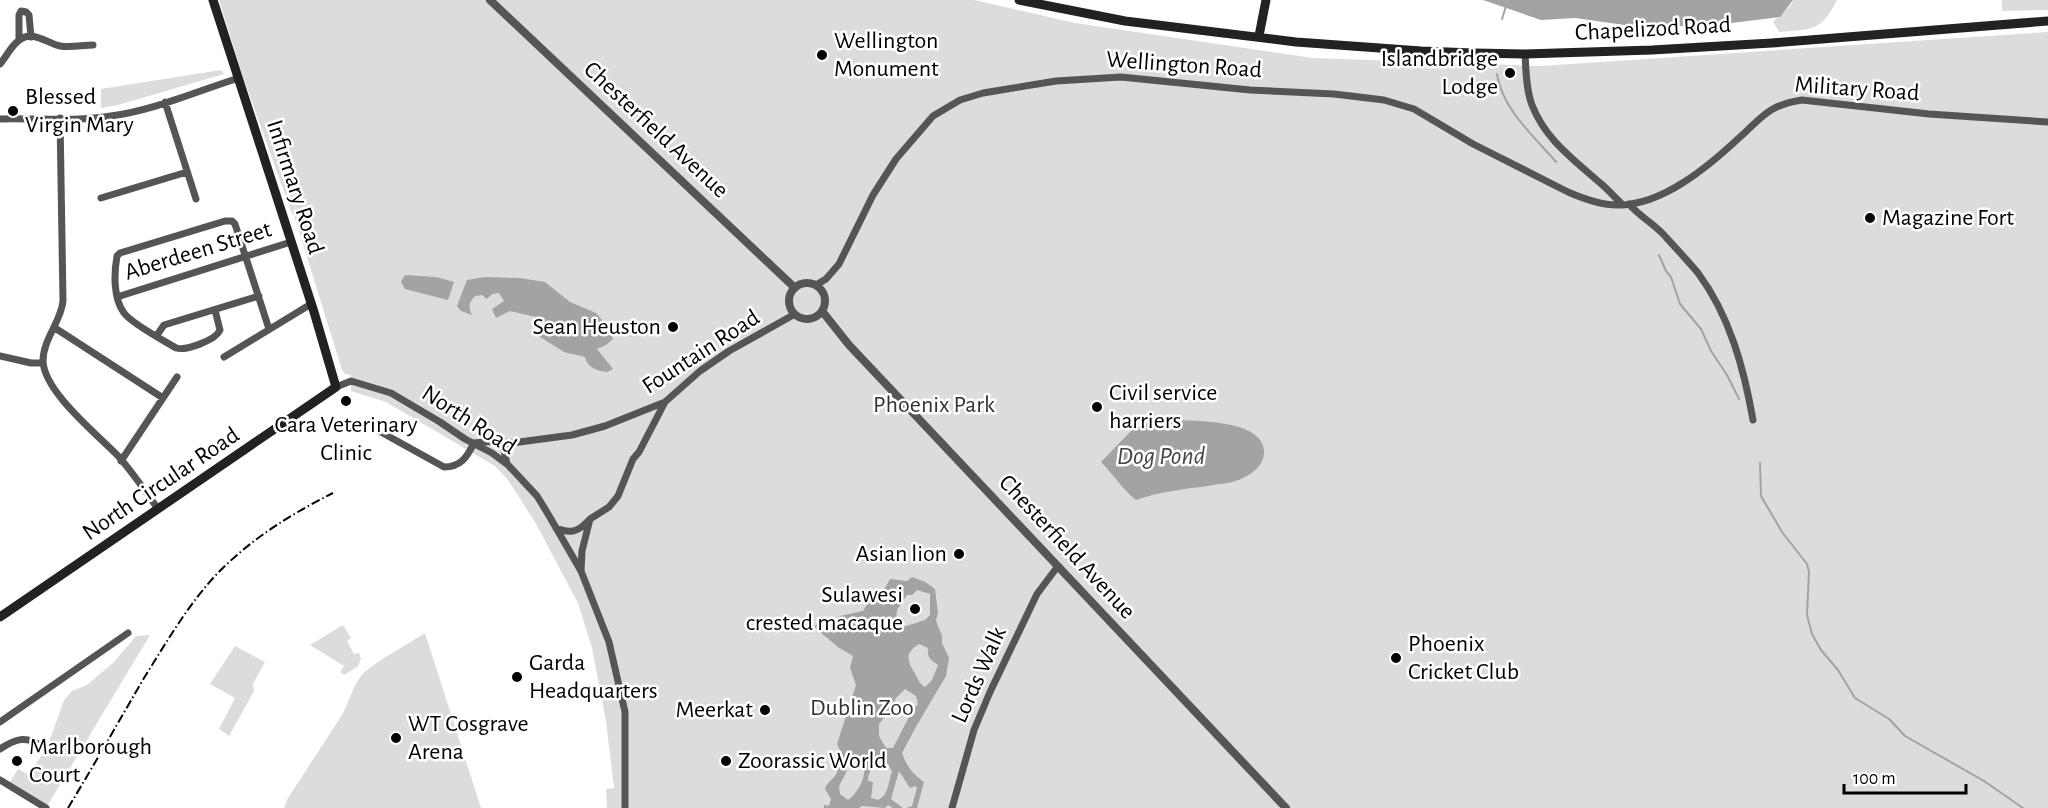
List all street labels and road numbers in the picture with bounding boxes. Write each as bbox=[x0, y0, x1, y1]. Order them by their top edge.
street label: Chapelizod Road bbox=[1574, 13, 1732, 45]
street label: Wellington Road bbox=[1105, 48, 1263, 82]
street label: Chesterfield Avenue bbox=[579, 57, 733, 203]
street label: Military Road bbox=[1794, 73, 1920, 105]
street label: Infirmary Road bbox=[262, 117, 328, 257]
street label: Aberdeen Street bbox=[122, 217, 275, 285]
street label: Fountain Road bbox=[638, 305, 764, 399]
street label: North Road bbox=[418, 381, 520, 459]
street label: North Circular Road bbox=[78, 423, 244, 545]
street label: Chesterfield Avenue bbox=[994, 470, 1140, 624]
street label: Lords Walk bbox=[947, 623, 1011, 727]

